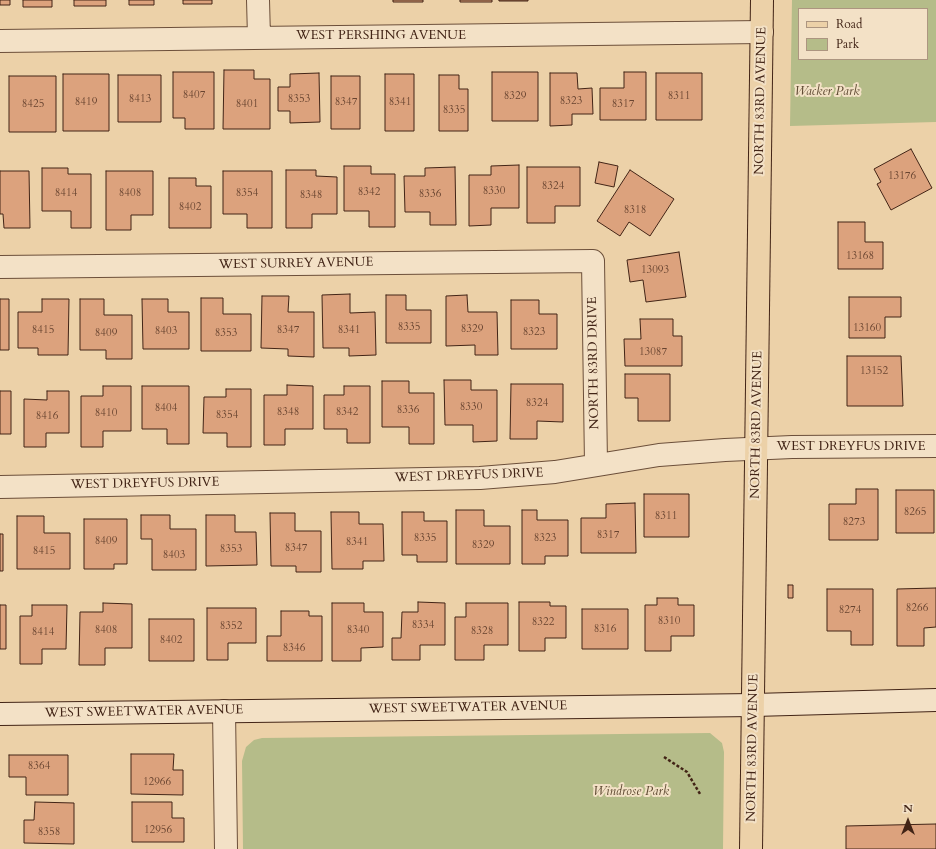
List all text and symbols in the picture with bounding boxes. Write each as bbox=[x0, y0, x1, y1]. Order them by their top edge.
legend bbox=[798, 8, 928, 60]
text: Road bbox=[836, 16, 862, 32]
street label: NORTH 83RD AVENUE bbox=[752, 27, 770, 175]
street label: WEST PERSHING AVENUE bbox=[296, 28, 466, 44]
text: Park bbox=[836, 36, 859, 52]
park label: Wacker Park bbox=[794, 84, 860, 100]
house number: 8407 bbox=[183, 88, 205, 102]
house number: 8329 bbox=[504, 89, 526, 103]
house number: 8311 bbox=[668, 89, 690, 103]
house number: 8413 bbox=[129, 92, 151, 106]
house number: 8353 bbox=[288, 92, 310, 106]
house number: 8323 bbox=[560, 94, 582, 108]
house number: 8419 bbox=[75, 95, 97, 109]
house number: 8347 bbox=[335, 95, 357, 109]
house number: 8341 bbox=[389, 95, 411, 109]
house number: 8425 bbox=[22, 97, 44, 111]
house number: 8401 bbox=[236, 97, 258, 111]
house number: 8317 bbox=[612, 97, 634, 111]
house number: 8335 bbox=[443, 103, 465, 117]
house number: 13176 bbox=[888, 169, 916, 183]
house number: 8324 bbox=[542, 179, 564, 193]
house number: 8330 bbox=[483, 184, 505, 198]
house number: 8342 bbox=[358, 185, 380, 199]
house number: 8414 bbox=[55, 186, 77, 200]
house number: 8408 bbox=[119, 186, 141, 200]
house number: 8354 bbox=[236, 186, 258, 200]
house number: 8336 bbox=[419, 187, 441, 201]
house number: 8348 bbox=[300, 188, 322, 202]
house number: 8402 bbox=[179, 200, 201, 214]
house number: 8318 bbox=[624, 203, 646, 217]
house number: 13168 bbox=[846, 249, 874, 263]
street label: WEST SURREY AVENUE bbox=[218, 255, 374, 273]
house number: 13093 bbox=[641, 263, 669, 277]
street label: NORTH 83RD DRIVE bbox=[585, 296, 603, 430]
house number: 8335 bbox=[398, 320, 420, 334]
house number: 13160 bbox=[853, 321, 881, 335]
house number: 8329 bbox=[461, 322, 483, 336]
house number: 8415 bbox=[32, 323, 54, 337]
house number: 8347 bbox=[277, 323, 299, 337]
house number: 8341 bbox=[338, 323, 360, 337]
house number: 8403 bbox=[155, 324, 177, 338]
house number: 8323 bbox=[523, 325, 545, 339]
house number: 8409 bbox=[95, 326, 117, 340]
house number: 8353 bbox=[215, 326, 237, 340]
house number: 13087 bbox=[639, 345, 667, 359]
street label: NORTH 83RD AVENUE bbox=[748, 351, 766, 499]
house number: 13152 bbox=[860, 364, 888, 378]
house number: 8324 bbox=[526, 396, 548, 410]
house number: 8330 bbox=[460, 400, 482, 414]
house number: 8404 bbox=[155, 401, 177, 415]
house number: 8336 bbox=[397, 403, 419, 417]
house number: 8348 bbox=[277, 405, 299, 419]
house number: 8342 bbox=[336, 405, 358, 419]
house number: 8410 bbox=[95, 406, 117, 420]
house number: 8354 bbox=[216, 408, 238, 422]
house number: 8416 bbox=[36, 409, 58, 423]
street label: WEST DREYFUS DRIVE bbox=[777, 439, 925, 455]
street label: WEST DREYFUS DRIVE bbox=[394, 466, 544, 486]
street label: WEST DREYFUS DRIVE bbox=[70, 475, 220, 493]
house number: 8265 bbox=[904, 505, 926, 519]
house number: 8311 bbox=[655, 509, 677, 523]
house number: 8273 bbox=[843, 515, 865, 529]
house number: 8317 bbox=[597, 528, 619, 542]
house number: 8335 bbox=[414, 531, 436, 545]
house number: 8323 bbox=[534, 531, 556, 545]
house number: 8409 bbox=[95, 534, 117, 548]
house number: 8341 bbox=[346, 535, 368, 549]
house number: 8329 bbox=[472, 538, 494, 552]
house number: 8347 bbox=[285, 541, 307, 555]
house number: 8353 bbox=[220, 542, 242, 556]
house number: 8415 bbox=[33, 544, 55, 558]
house number: 8403 bbox=[163, 548, 185, 562]
house number: 8266 bbox=[906, 601, 928, 615]
house number: 8274 bbox=[839, 603, 861, 617]
house number: 8310 bbox=[658, 614, 680, 628]
house number: 8322 bbox=[532, 615, 554, 629]
house number: 8334 bbox=[412, 618, 434, 632]
house number: 8352 bbox=[220, 619, 242, 633]
house number: 8316 bbox=[594, 622, 616, 636]
house number: 8408 bbox=[95, 623, 117, 637]
house number: 8340 bbox=[347, 623, 369, 637]
house number: 8328 bbox=[471, 624, 493, 638]
house number: 8414 bbox=[32, 625, 54, 639]
house number: 8402 bbox=[160, 633, 182, 647]
house number: 8346 bbox=[283, 641, 305, 655]
street label: NORTH 83RD AVENUE bbox=[744, 674, 762, 822]
street label: WEST SWEETWATER AVENUE bbox=[369, 698, 567, 718]
street label: WEST SWEETWATER AVENUE bbox=[45, 702, 243, 722]
house number: 8364 bbox=[28, 759, 50, 773]
house number: 12966 bbox=[143, 775, 171, 789]
park label: Windrose Park bbox=[593, 784, 669, 800]
north arrow bbox=[888, 801, 928, 841]
text: N bbox=[903, 801, 913, 816]
house number: 12956 bbox=[144, 823, 172, 837]
house number: 8358 bbox=[38, 825, 60, 839]

